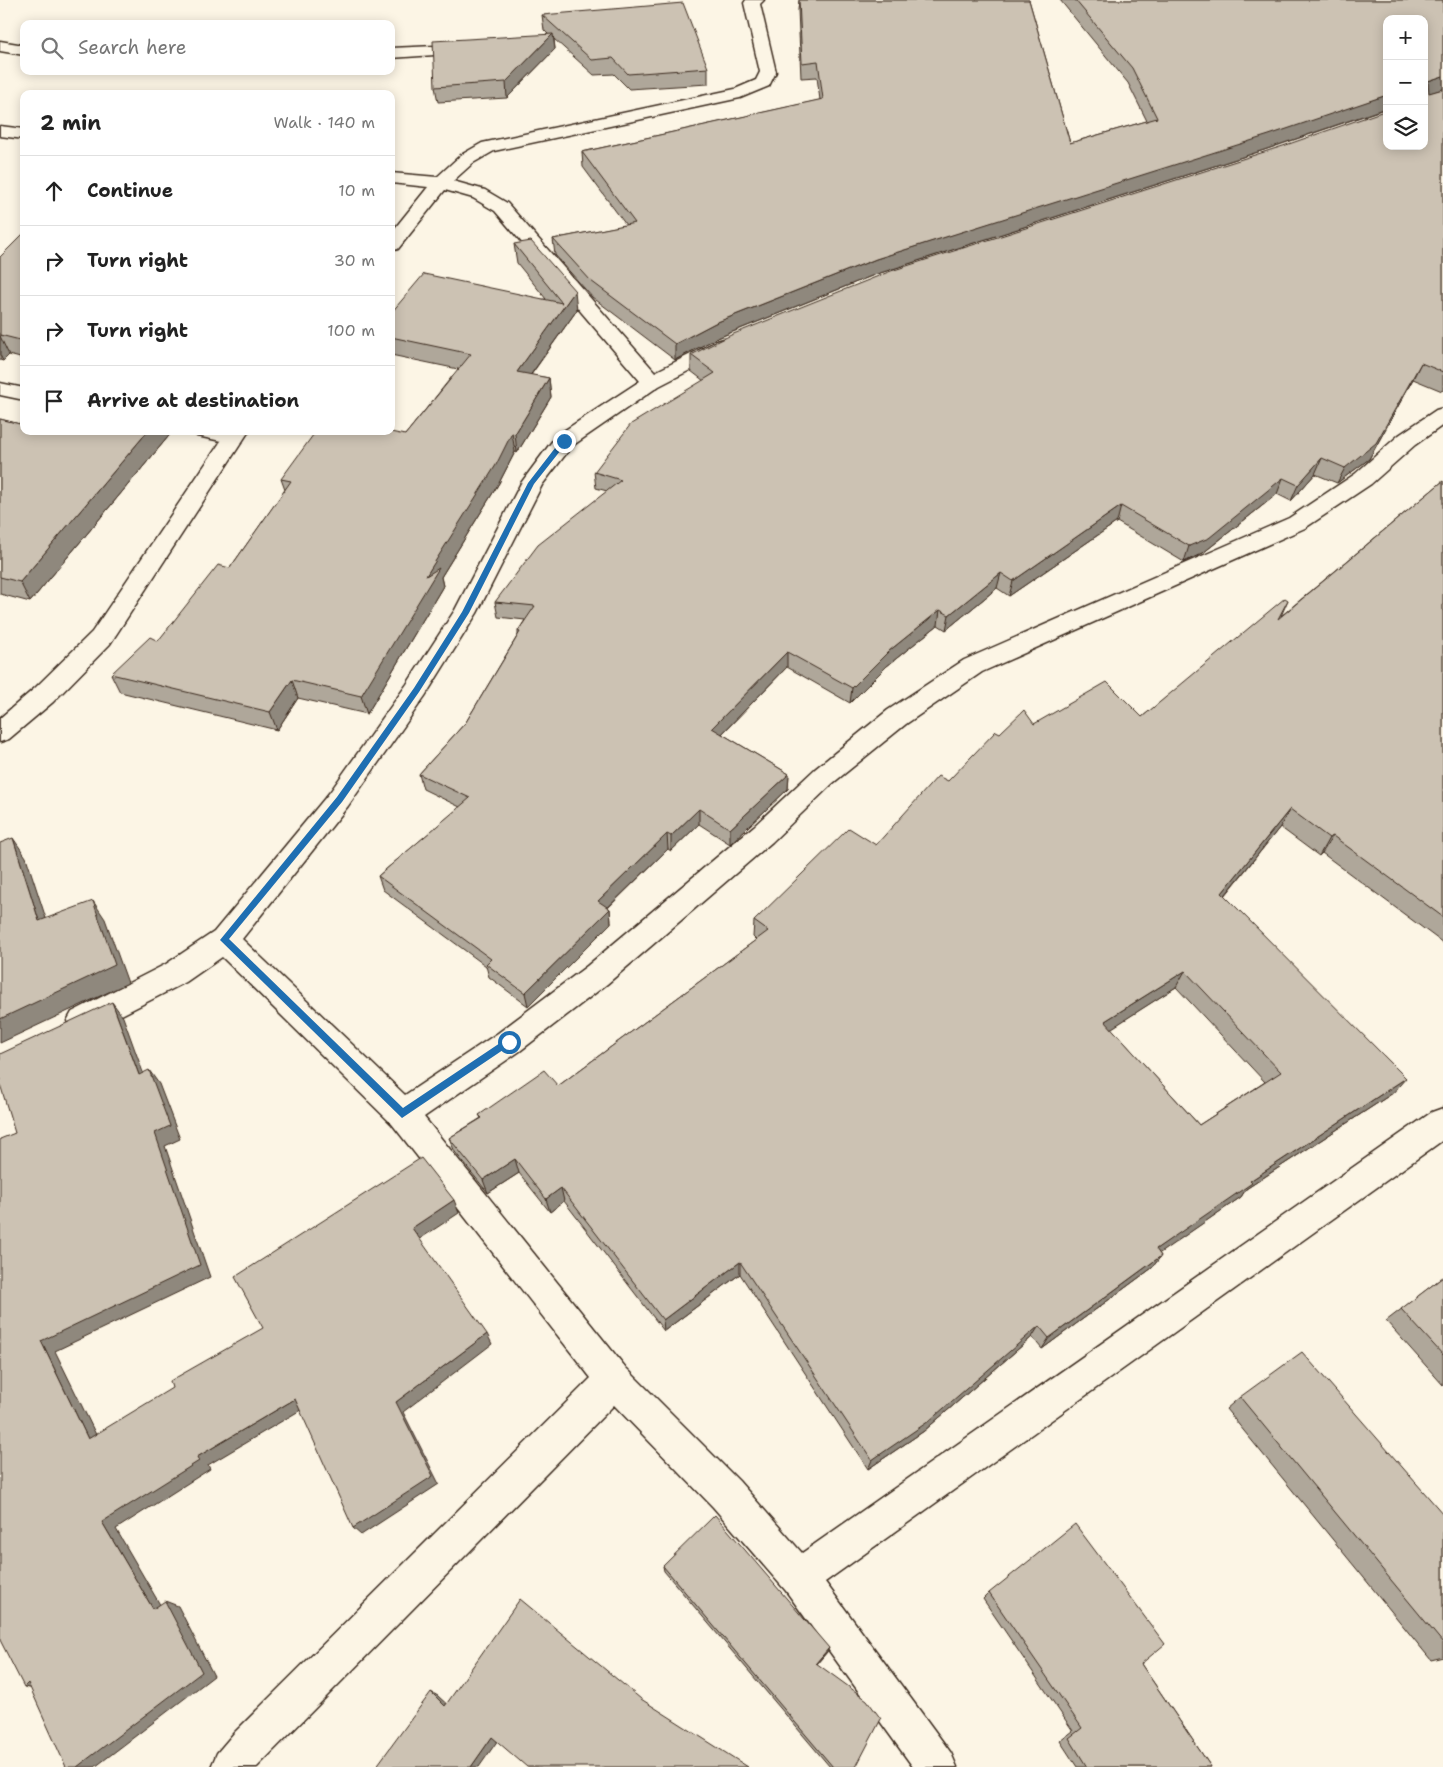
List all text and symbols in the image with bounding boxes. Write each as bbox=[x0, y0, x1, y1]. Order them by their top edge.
map controls bbox=[1383, 15, 1428, 150]
button: + bbox=[1383, 15, 1428, 60]
search box bbox=[20, 20, 395, 75]
icon: search bbox=[38, 34, 66, 62]
text: Search here bbox=[78, 35, 187, 60]
button: − bbox=[1383, 60, 1428, 105]
button: layers bbox=[1383, 105, 1428, 150]
text: 2 min bbox=[40, 109, 101, 137]
text: Walk · 140 m bbox=[273, 112, 375, 133]
icon: ahead bbox=[40, 177, 68, 205]
text: Continue bbox=[87, 178, 173, 203]
text: 10 m bbox=[338, 180, 375, 201]
icon: right bbox=[40, 247, 68, 275]
text: Turn right bbox=[87, 248, 188, 273]
text: 30 m bbox=[334, 250, 375, 271]
icon: right bbox=[40, 317, 68, 345]
text: Turn right bbox=[87, 318, 188, 343]
text: 100 m bbox=[327, 320, 375, 341]
icon: arrive bbox=[40, 387, 68, 415]
text: Arrive at destination bbox=[87, 388, 299, 413]
route end bbox=[553, 430, 576, 453]
route start bbox=[498, 1031, 521, 1054]

